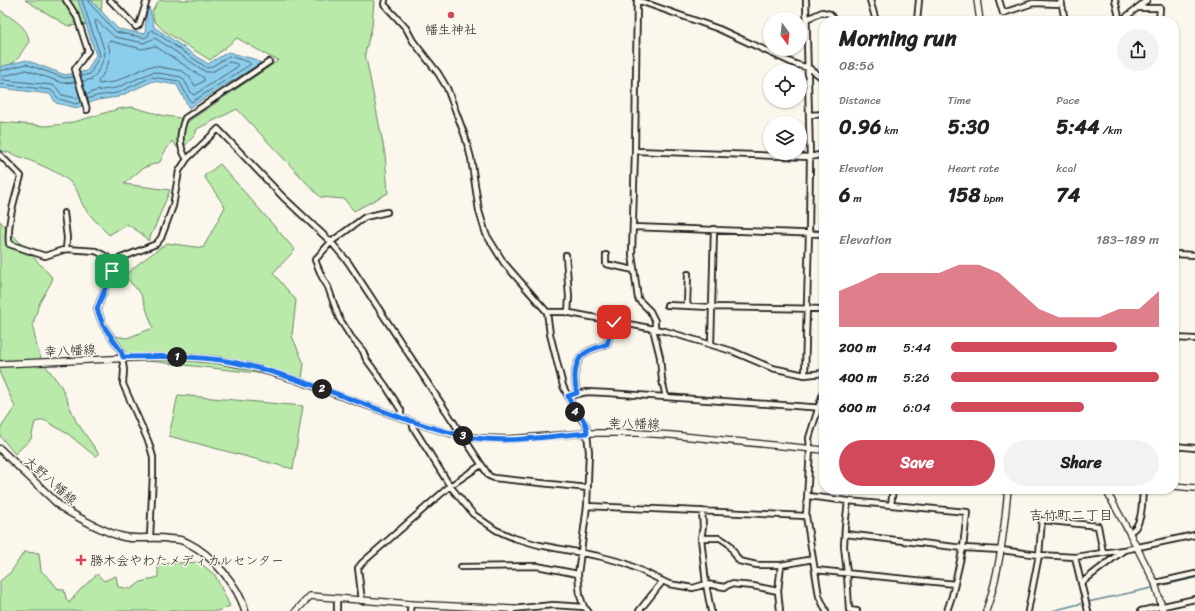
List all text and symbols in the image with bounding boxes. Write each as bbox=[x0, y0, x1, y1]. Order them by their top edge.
marker: 幡生神社 bbox=[446, 10, 456, 20]
north arrow bbox=[763, 12, 807, 56]
map controls bbox=[763, 12, 807, 160]
place label: 幡生神社 bbox=[425, 18, 477, 41]
text: Morning run bbox=[839, 19, 957, 58]
button: share bbox=[1117, 29, 1159, 71]
text: 08:56 bbox=[839, 54, 874, 77]
button: locate bbox=[763, 64, 807, 108]
text: Distance bbox=[839, 91, 881, 110]
text: Time bbox=[948, 91, 971, 110]
text: Pace bbox=[1056, 91, 1080, 110]
text: 0.96 bbox=[839, 110, 881, 145]
text: 5:30 bbox=[948, 110, 990, 145]
text: 5:44 bbox=[1056, 110, 1100, 145]
button: layers bbox=[763, 116, 807, 160]
text: km bbox=[881, 121, 898, 140]
text: /km bbox=[1100, 121, 1122, 140]
text: Elevation bbox=[839, 159, 884, 178]
text: Heart rate bbox=[948, 159, 999, 178]
text: kcal bbox=[1056, 159, 1076, 178]
text: 6 bbox=[839, 178, 850, 213]
text: 158 bbox=[948, 178, 981, 213]
text: 74 bbox=[1056, 178, 1080, 213]
text: m bbox=[850, 189, 862, 208]
text: bpm bbox=[981, 189, 1004, 208]
text: Elevation bbox=[839, 228, 892, 251]
text: 183–189 m bbox=[1096, 228, 1159, 251]
pin bbox=[95, 254, 129, 288]
icon: arrive bbox=[101, 260, 123, 282]
pin bbox=[597, 305, 631, 339]
icon: check bbox=[603, 311, 625, 333]
text: 200 m bbox=[839, 336, 876, 359]
text: 5:44 bbox=[903, 336, 931, 359]
street label: 幸八幡線 bbox=[43, 338, 98, 363]
pin: 1 bbox=[167, 347, 187, 367]
text: 1 bbox=[175, 347, 179, 366]
text: 400 m bbox=[839, 366, 877, 389]
text: 5:26 bbox=[903, 366, 930, 389]
pin: 2 bbox=[312, 379, 332, 399]
text: 2 bbox=[319, 379, 325, 398]
text: 600 m bbox=[839, 396, 876, 419]
text: 6:04 bbox=[903, 396, 931, 419]
pin: 4 bbox=[565, 402, 585, 422]
text: 4 bbox=[572, 402, 578, 421]
street label: 幸八幡線 bbox=[608, 412, 661, 435]
pin: 3 bbox=[453, 426, 473, 446]
text: 3 bbox=[460, 426, 466, 445]
button: Save bbox=[839, 440, 995, 486]
button: Share bbox=[1003, 440, 1159, 486]
street label: 大野八幡線 bbox=[19, 450, 83, 511]
district label: 吉竹町二丁目 bbox=[1029, 503, 1113, 528]
place label: 勝木会やわたメディカルセンター bbox=[90, 549, 284, 572]
marker: 勝木会やわたメディカルセンター bbox=[75, 554, 87, 566]

